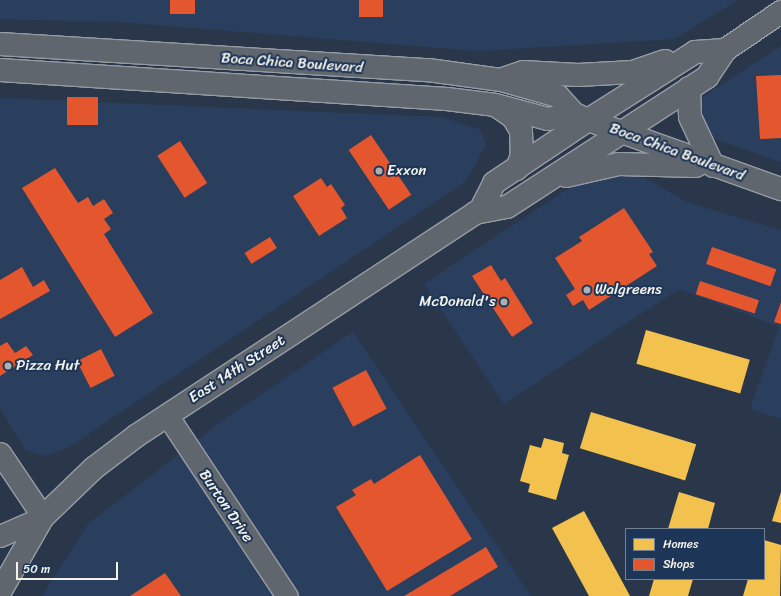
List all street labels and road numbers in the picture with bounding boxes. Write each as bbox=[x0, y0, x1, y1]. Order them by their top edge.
street label: Boca Chica Boulevard bbox=[221, 49, 363, 77]
street label: Boca Chica Boulevard bbox=[607, 119, 747, 185]
street label: East 14th Street bbox=[186, 331, 288, 407]
street label: Burton Drive bbox=[195, 466, 257, 546]

